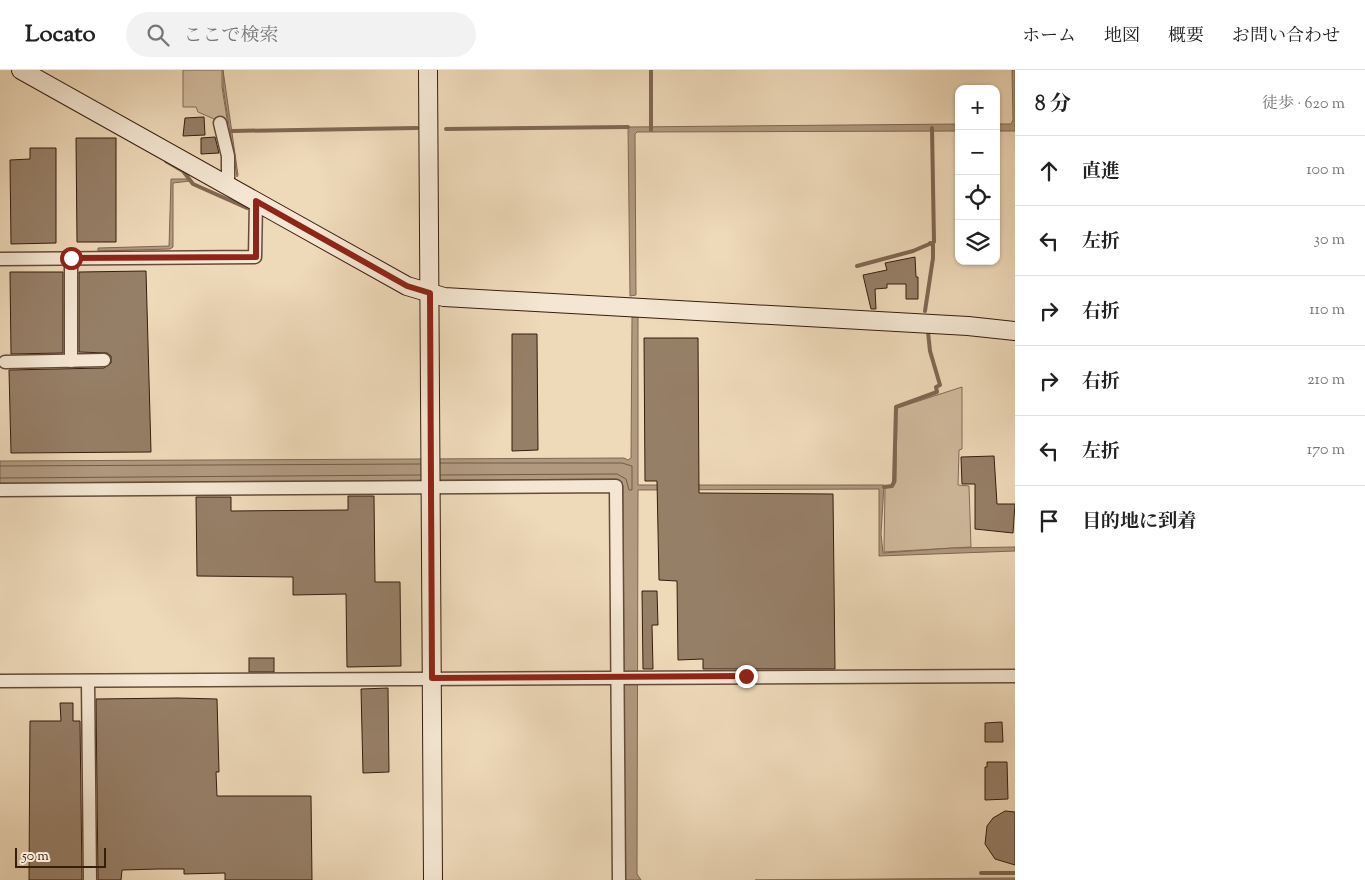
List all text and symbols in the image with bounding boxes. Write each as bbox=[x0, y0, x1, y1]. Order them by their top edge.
search box bbox=[126, 12, 476, 57]
text: Locato bbox=[25, 18, 96, 52]
icon: search bbox=[144, 21, 172, 49]
text: ここで検索 bbox=[184, 23, 279, 50]
text: ホーム bbox=[1022, 24, 1076, 50]
text: 地図 bbox=[1104, 24, 1140, 50]
text: 概要 bbox=[1168, 24, 1204, 50]
text: お問い合わせ bbox=[1232, 24, 1340, 50]
map controls bbox=[955, 85, 1000, 265]
button: + bbox=[955, 85, 1000, 130]
text: 8 分 bbox=[1035, 90, 1071, 120]
text: 徒歩 · 620 m bbox=[1262, 93, 1345, 116]
button: − bbox=[955, 130, 1000, 175]
icon: ahead bbox=[1035, 157, 1063, 185]
text: 直進 bbox=[1082, 159, 1120, 186]
text: 100 m bbox=[1306, 159, 1345, 182]
button: locate bbox=[955, 175, 1000, 220]
button: layers bbox=[955, 220, 1000, 265]
icon: left bbox=[1035, 227, 1063, 255]
text: 左折 bbox=[1082, 229, 1120, 256]
text: 30 m bbox=[1314, 229, 1345, 252]
route start bbox=[60, 247, 83, 270]
icon: right bbox=[1035, 297, 1063, 325]
text: 右折 bbox=[1082, 299, 1120, 326]
text: 110 m bbox=[1309, 299, 1345, 322]
icon: right bbox=[1035, 367, 1063, 395]
text: 右折 bbox=[1082, 369, 1120, 396]
text: 210 m bbox=[1307, 369, 1345, 392]
icon: left bbox=[1035, 437, 1063, 465]
text: 左折 bbox=[1082, 439, 1120, 466]
text: 170 m bbox=[1307, 439, 1345, 462]
icon: arrive bbox=[1035, 507, 1063, 535]
text: 目的地に到着 bbox=[1082, 509, 1196, 536]
route end bbox=[735, 665, 758, 688]
scale bar bbox=[15, 845, 106, 868]
text: 50 m bbox=[22, 847, 49, 867]

